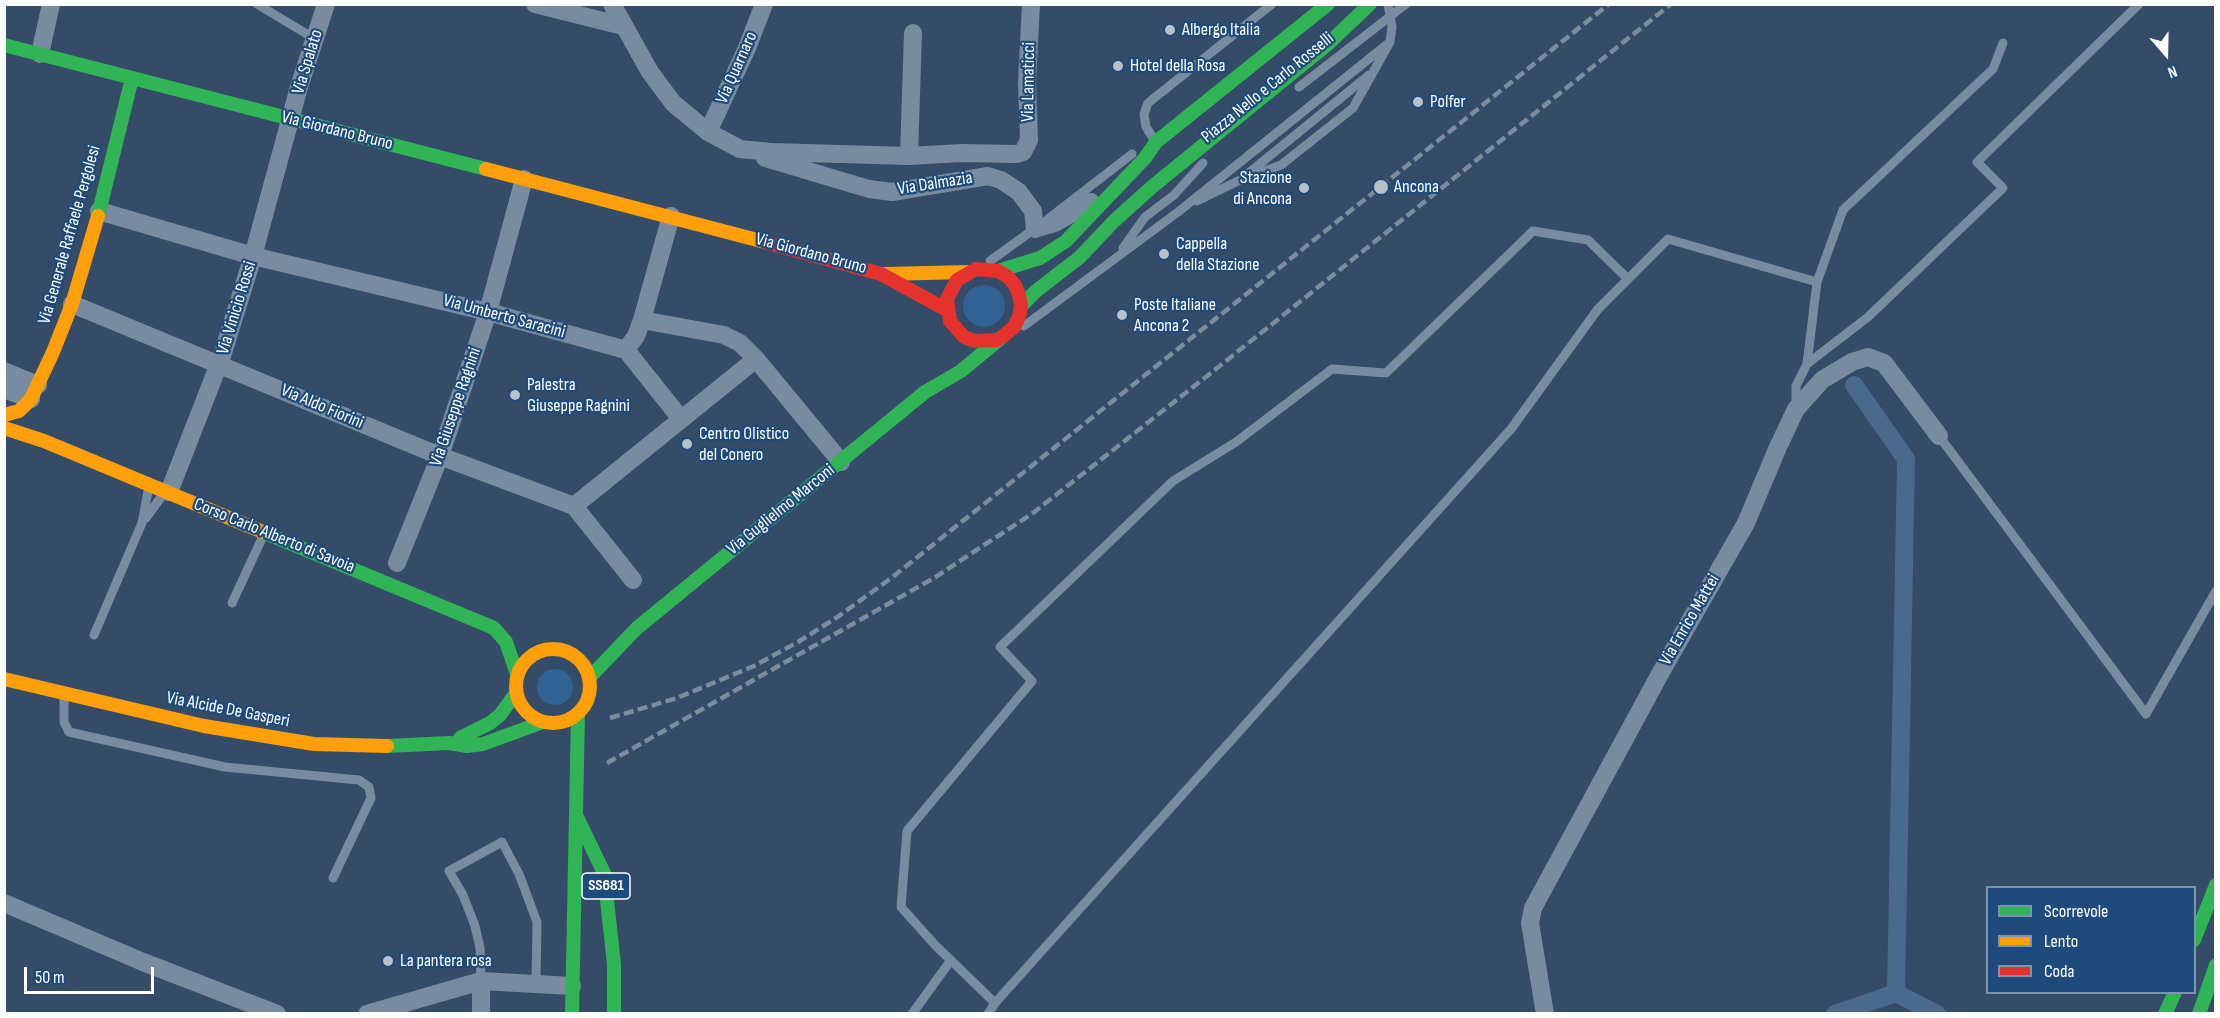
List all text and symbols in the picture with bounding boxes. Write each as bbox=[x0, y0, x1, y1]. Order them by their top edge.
place label: Albergo Italia bbox=[1182, 19, 1260, 41]
marker: Albergo Italia bbox=[1163, 23, 1177, 37]
north arrow bbox=[2136, 24, 2196, 84]
street label: Via Spalato bbox=[288, 27, 328, 97]
street label: Piazza Nello e Carlo Rosselli bbox=[1197, 28, 1339, 148]
street label: Via Quarnaro bbox=[712, 29, 762, 107]
street label: Via Lamaticci bbox=[1018, 42, 1040, 122]
place label: Hotel della Rosa bbox=[1130, 55, 1226, 77]
marker: Hotel della Rosa bbox=[1111, 59, 1125, 73]
text: N bbox=[2165, 61, 2180, 82]
place label: Polfer bbox=[1430, 91, 1466, 113]
marker: Polfer bbox=[1411, 95, 1425, 109]
street label: Via Giordano Bruno bbox=[279, 107, 395, 155]
street label: Via Generale Raffaele Pergolesi bbox=[34, 143, 106, 327]
street label: Via Dalmazia bbox=[896, 167, 974, 201]
place label: Stazione di Ancona bbox=[1233, 167, 1292, 210]
place label: Ancona bbox=[1394, 176, 1439, 198]
marker: Ancona bbox=[1372, 178, 1390, 196]
marker: Stazione di Ancona bbox=[1297, 181, 1311, 195]
street label: Via Giordano Bruno bbox=[753, 229, 869, 279]
place label: Cappella della Stazione bbox=[1176, 233, 1259, 276]
marker: Cappella della Stazione bbox=[1157, 247, 1171, 261]
street label: Via Vinicio Rossi bbox=[213, 259, 261, 357]
street label: Via Umberto Saracini bbox=[441, 290, 567, 344]
place label: Poste Italiane Ancona 2 bbox=[1134, 294, 1216, 336]
marker: Poste Italiane Ancona 2 bbox=[1115, 308, 1129, 322]
street label: Via Giuseppe Ragnini bbox=[426, 345, 486, 469]
place label: Palestra Giuseppe Ragnini bbox=[527, 374, 630, 416]
street label: Via Aldo Fiorini bbox=[277, 380, 367, 434]
marker: Palestra Giuseppe Ragnini bbox=[508, 388, 522, 402]
place label: Centro Olistico del Conero bbox=[699, 423, 789, 466]
marker: Centro Olistico del Conero bbox=[680, 437, 694, 451]
street label: Via Guglielmo Marconi bbox=[723, 460, 839, 560]
street label: Corso Carlo Alberto di Savoia bbox=[190, 494, 358, 578]
street label: Via Enrico Mattei bbox=[1655, 571, 1725, 669]
street label: Via Alcide De Gasperi bbox=[165, 687, 291, 733]
road number: SS681 bbox=[582, 873, 630, 899]
legend bbox=[1986, 886, 2196, 994]
text: Scorrevole bbox=[2044, 901, 2108, 922]
text: Lento bbox=[2044, 931, 2078, 952]
place label: La pantera rosa bbox=[400, 950, 492, 972]
marker: La pantera rosa bbox=[381, 954, 395, 968]
scale bar bbox=[27, 955, 158, 993]
text: Coda bbox=[2044, 961, 2074, 982]
text: 50 m bbox=[35, 967, 65, 988]

